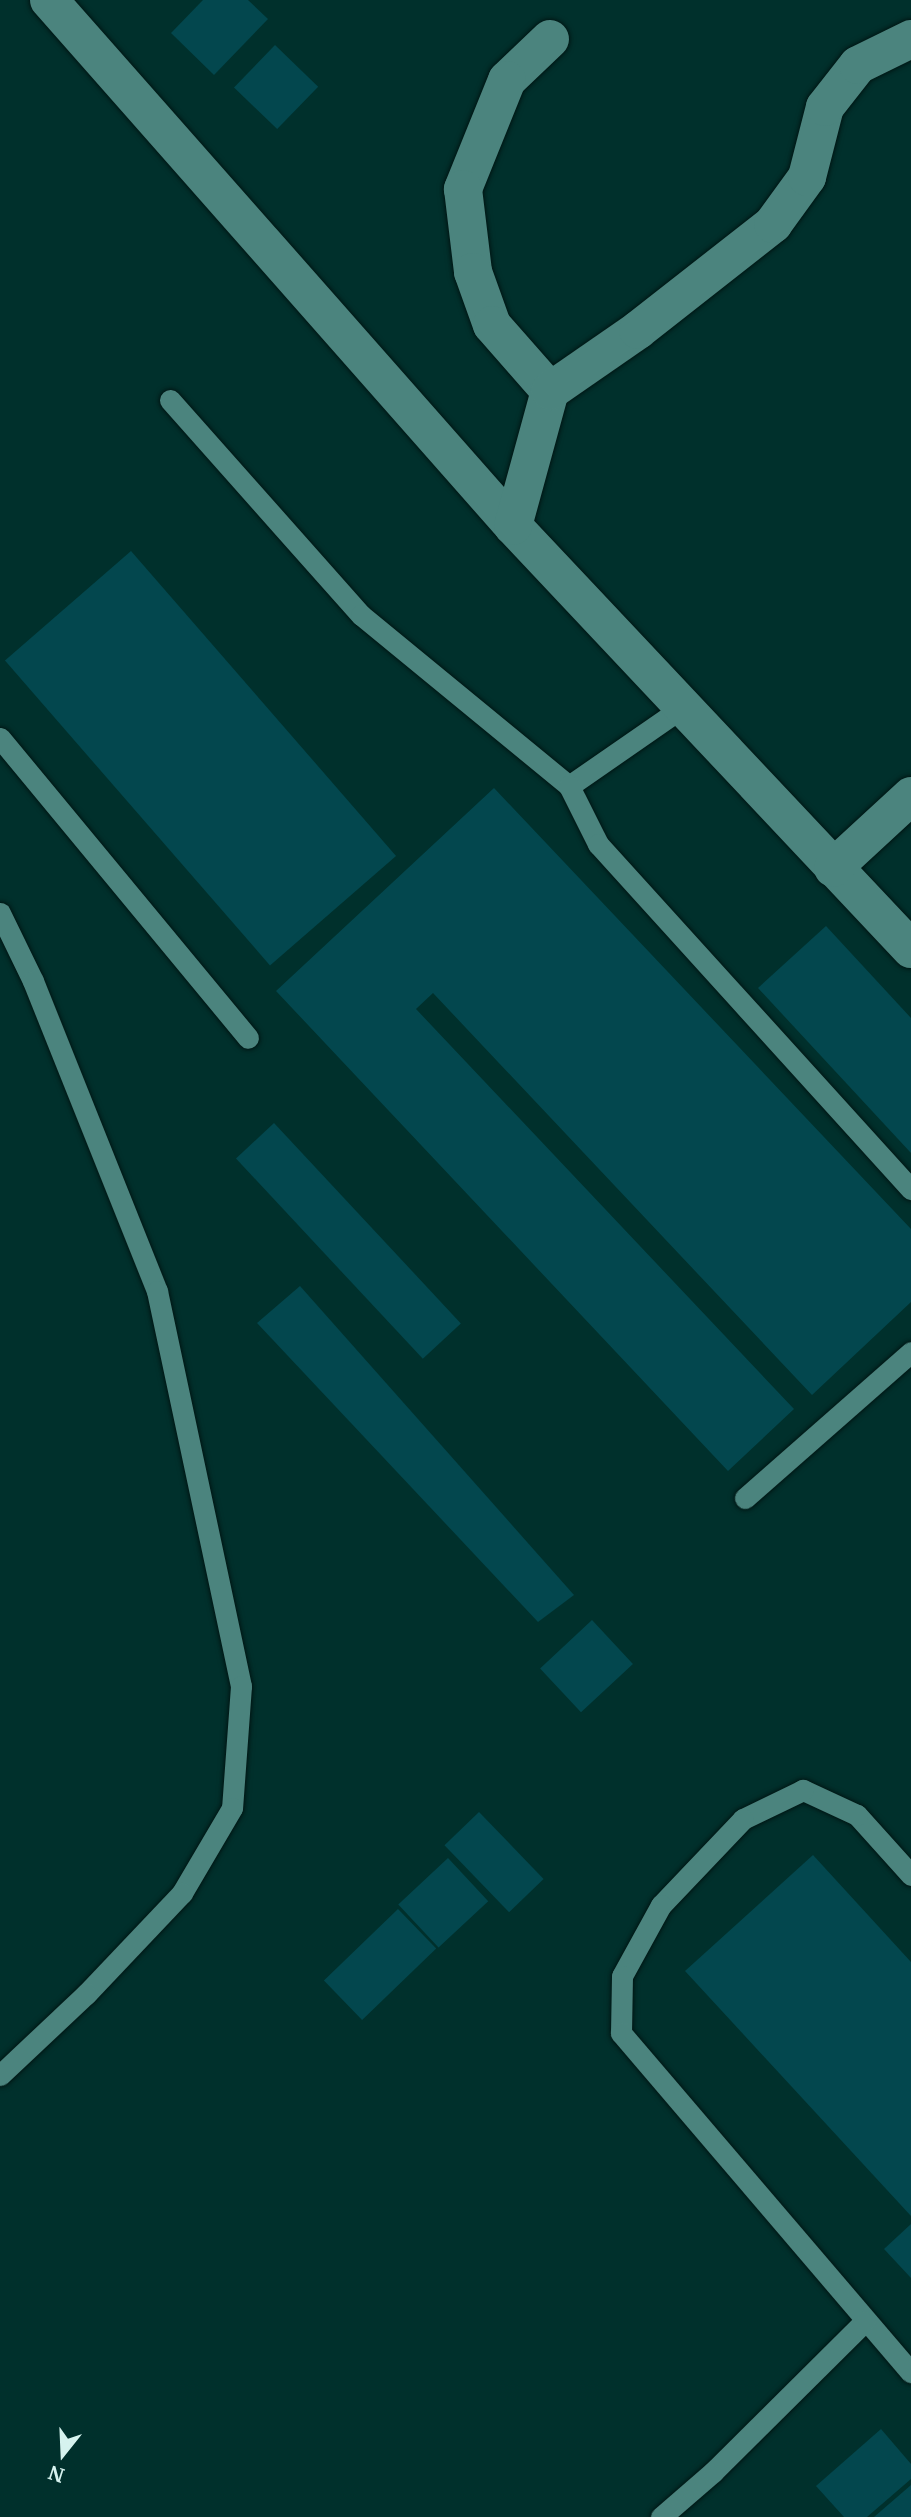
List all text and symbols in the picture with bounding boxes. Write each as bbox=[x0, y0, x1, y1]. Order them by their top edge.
north arrow bbox=[28, 2419, 98, 2489]
text: N bbox=[46, 2460, 67, 2488]

